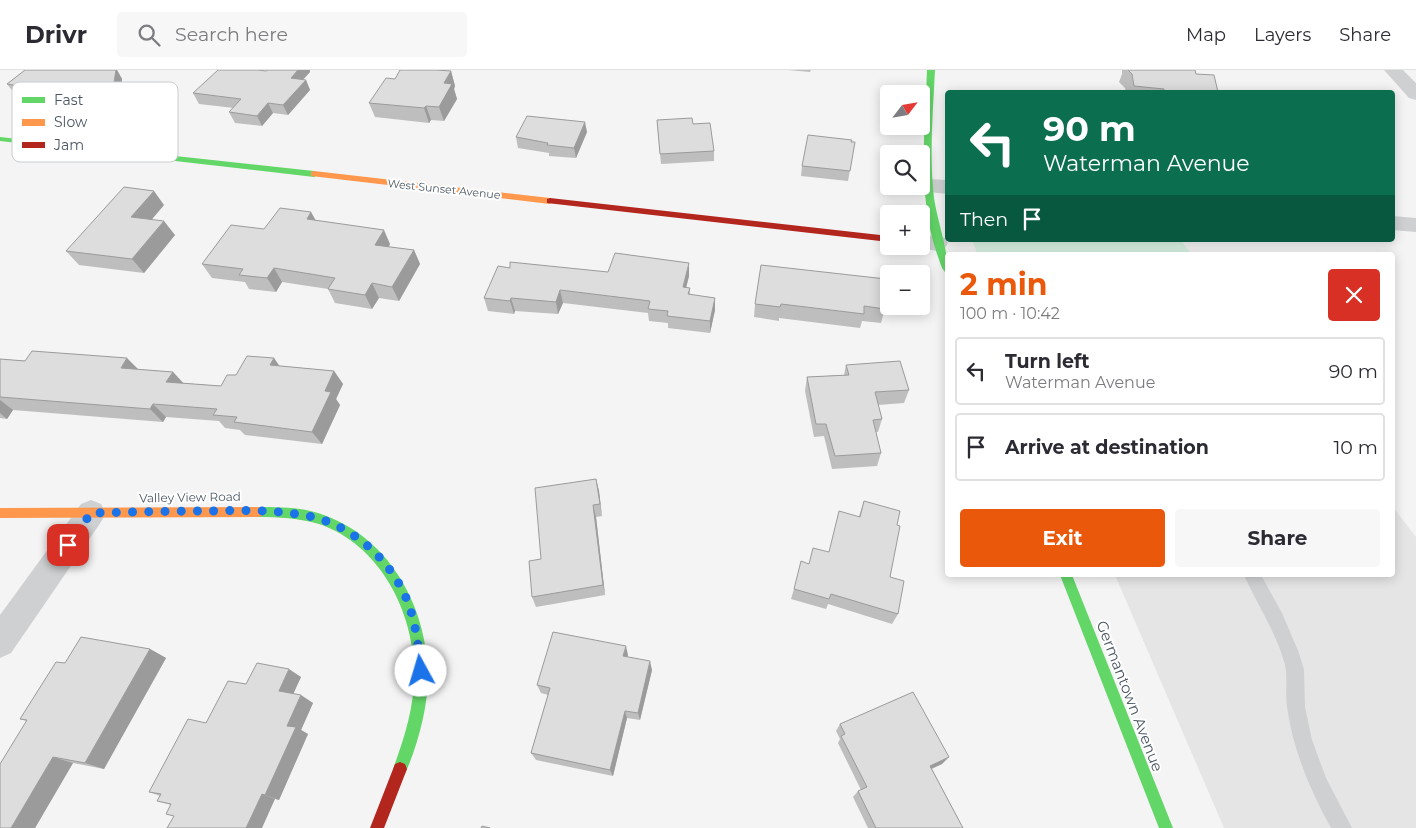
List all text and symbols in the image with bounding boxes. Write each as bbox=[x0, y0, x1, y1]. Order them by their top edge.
search box bbox=[117, 12, 467, 57]
text: Drivr bbox=[25, 20, 87, 49]
icon: search bbox=[135, 21, 163, 49]
text: Search here bbox=[175, 23, 288, 46]
text: Map bbox=[1186, 24, 1226, 46]
text: Layers bbox=[1254, 24, 1311, 46]
text: Share bbox=[1339, 24, 1391, 46]
legend bbox=[12, 82, 178, 162]
north arrow bbox=[880, 85, 930, 135]
map controls bbox=[880, 85, 930, 315]
text: Fast bbox=[54, 91, 84, 109]
text: 90 m bbox=[1043, 107, 1136, 150]
icon: left bbox=[960, 110, 1025, 175]
text: Slow bbox=[54, 113, 88, 131]
text: Jam bbox=[53, 136, 84, 154]
button: search bbox=[880, 145, 930, 195]
text: Waterman Avenue bbox=[1043, 150, 1250, 177]
street label: West Sunset Avenue bbox=[387, 176, 501, 202]
button: + bbox=[880, 205, 930, 255]
icon: arrive bbox=[1018, 205, 1046, 233]
text: Then bbox=[960, 208, 1008, 231]
button: − bbox=[880, 265, 930, 315]
text: 2 min bbox=[960, 266, 1047, 303]
button: close bbox=[1328, 269, 1380, 321]
text: 100 m · 10:42 bbox=[960, 304, 1060, 323]
text: Turn left bbox=[1005, 350, 1090, 373]
icon: left bbox=[962, 357, 990, 385]
text: 90 m bbox=[1329, 360, 1378, 383]
text: Waterman Avenue bbox=[1005, 373, 1155, 392]
icon: arrive bbox=[962, 433, 990, 461]
text: Arrive at destination bbox=[1005, 436, 1209, 459]
text: 10 m bbox=[1333, 436, 1378, 459]
street label: Valley View Road bbox=[139, 489, 241, 505]
button: Exit bbox=[960, 509, 1165, 567]
button: Share bbox=[1175, 509, 1380, 567]
pin bbox=[47, 524, 89, 566]
icon: arrive bbox=[54, 531, 82, 559]
street label: Germantown Avenue bbox=[1092, 618, 1168, 774]
position arrow bbox=[394, 644, 446, 696]

